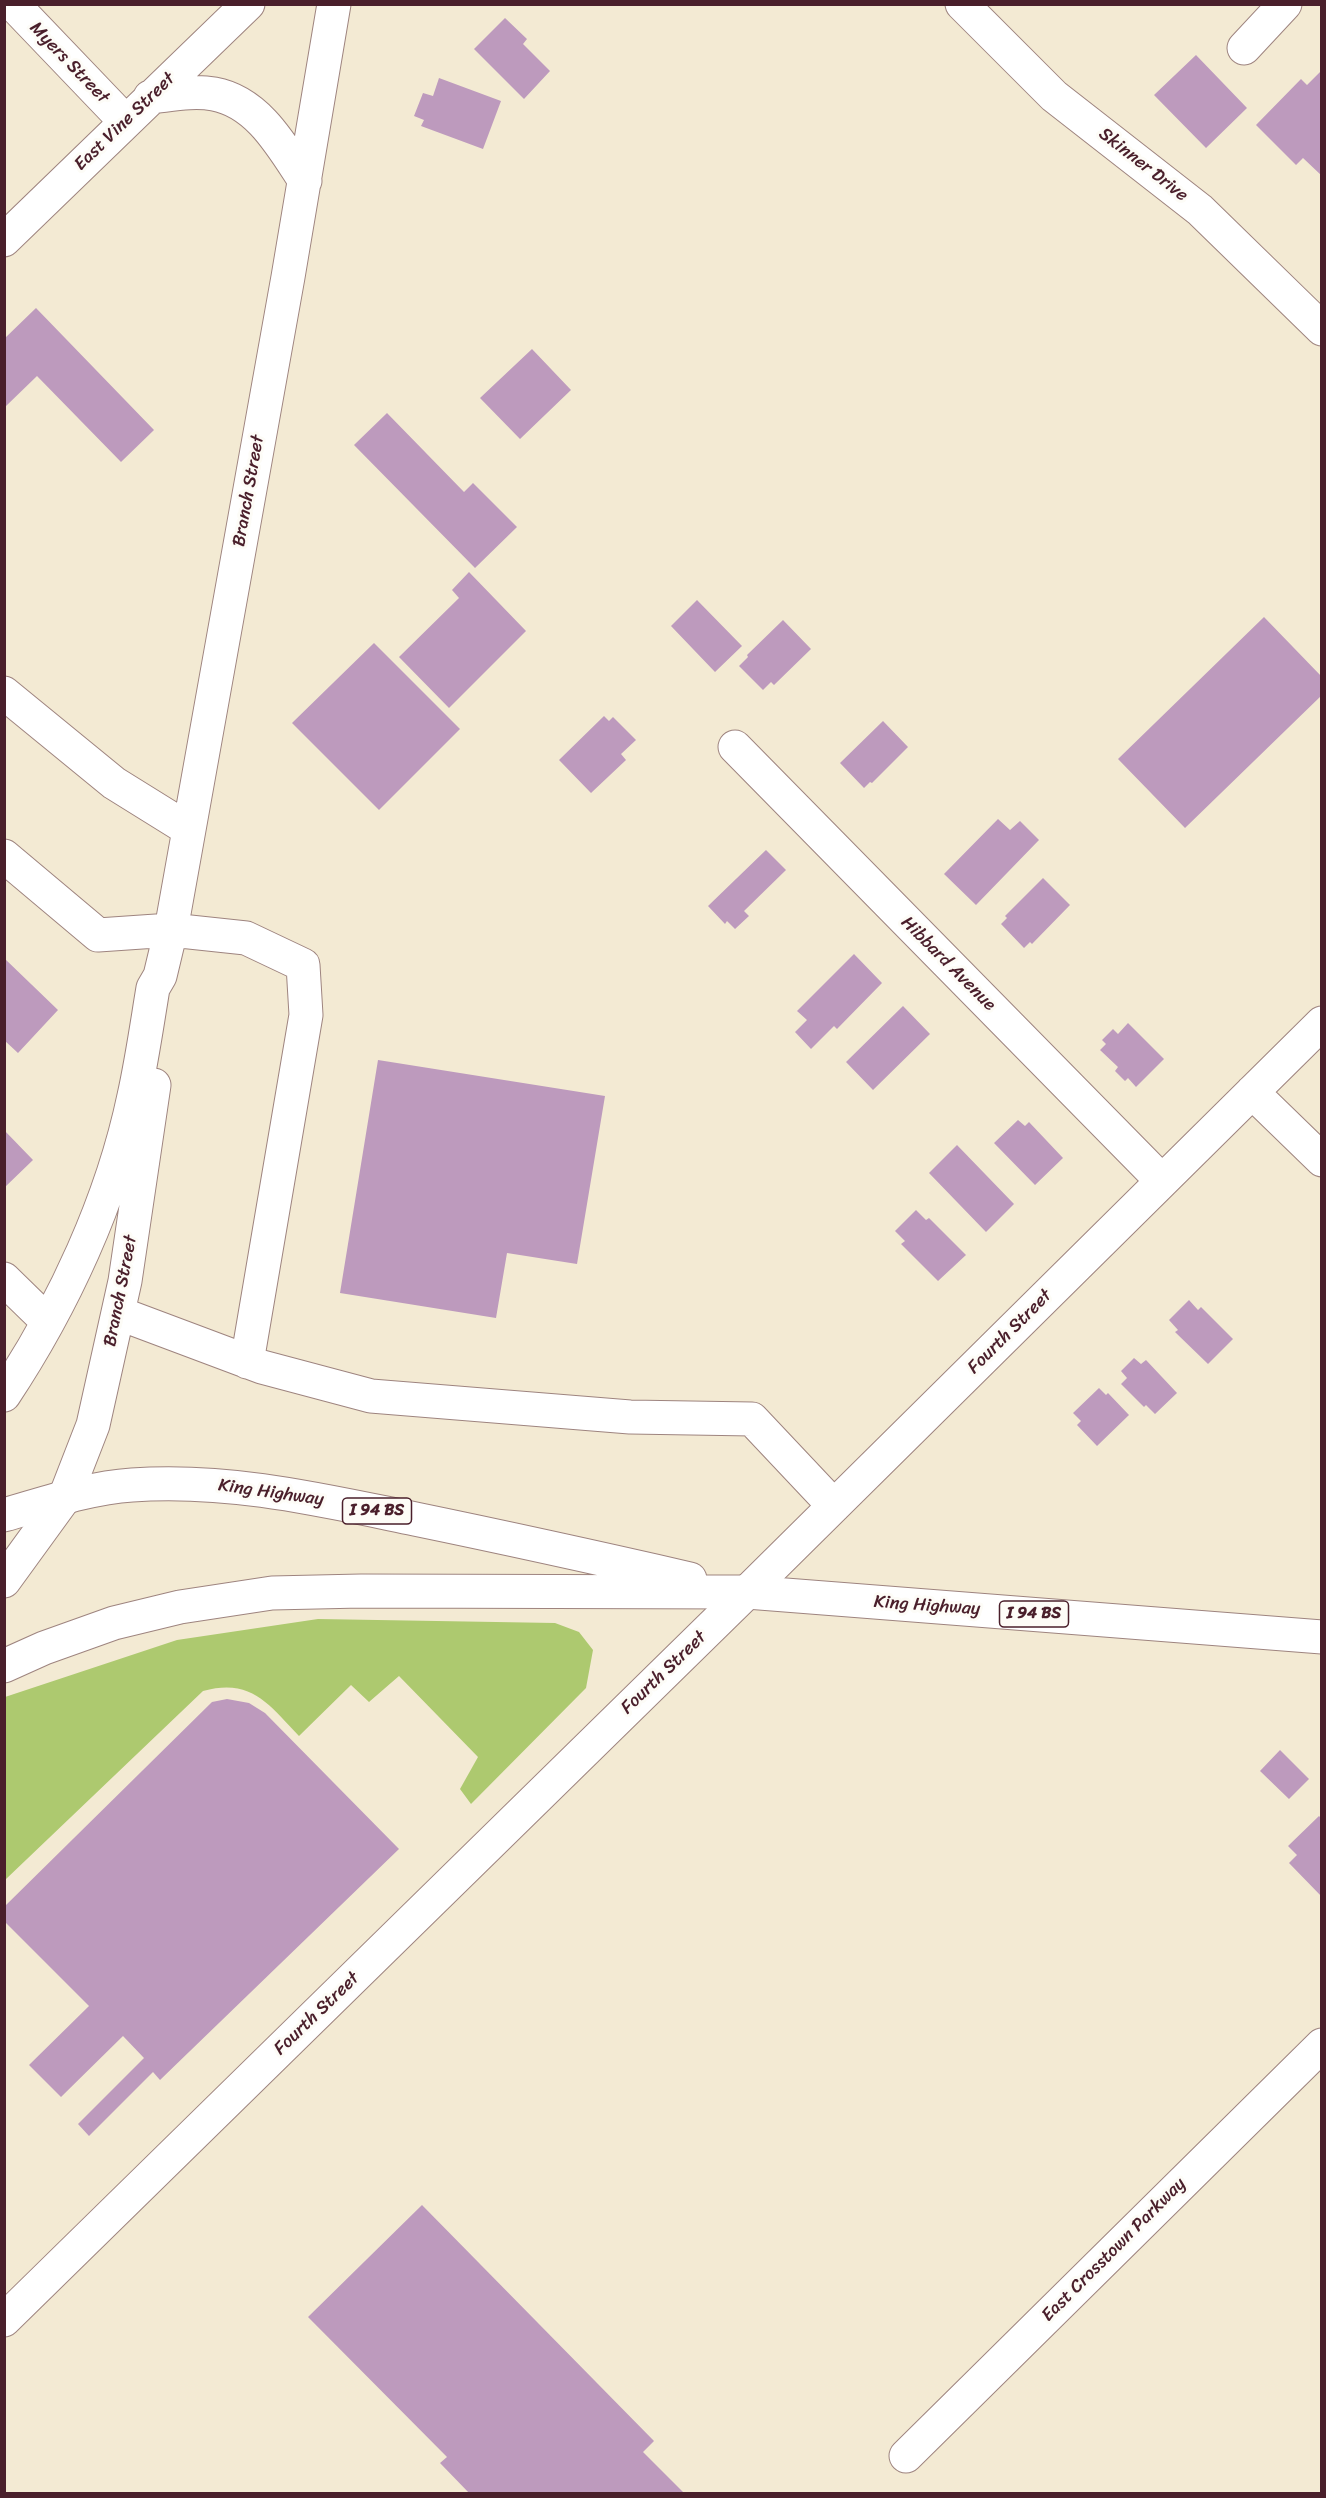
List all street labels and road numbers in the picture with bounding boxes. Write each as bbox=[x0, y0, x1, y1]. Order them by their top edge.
street label: Myers Street bbox=[25, 18, 113, 108]
street label: East Vine Street bbox=[70, 69, 180, 175]
street label: Skinner Drive bbox=[1094, 123, 1192, 207]
street label: Branch Street bbox=[229, 434, 269, 548]
street label: Hibbard Avenue bbox=[896, 912, 1000, 1016]
street label: Branch Street bbox=[100, 1234, 142, 1348]
street label: Fourth Street bbox=[963, 1285, 1057, 1379]
street label: King Highway bbox=[217, 1475, 325, 1511]
road number: I 94 BS bbox=[342, 1498, 412, 1524]
street label: King Highway bbox=[873, 1592, 981, 1620]
road number: I 94 BS bbox=[1000, 1601, 1068, 1627]
street label: Fourth Street bbox=[617, 1627, 711, 1719]
street label: Fourth Street bbox=[270, 1968, 364, 2060]
street label: East Crosstown Parkway bbox=[1037, 2173, 1191, 2327]

